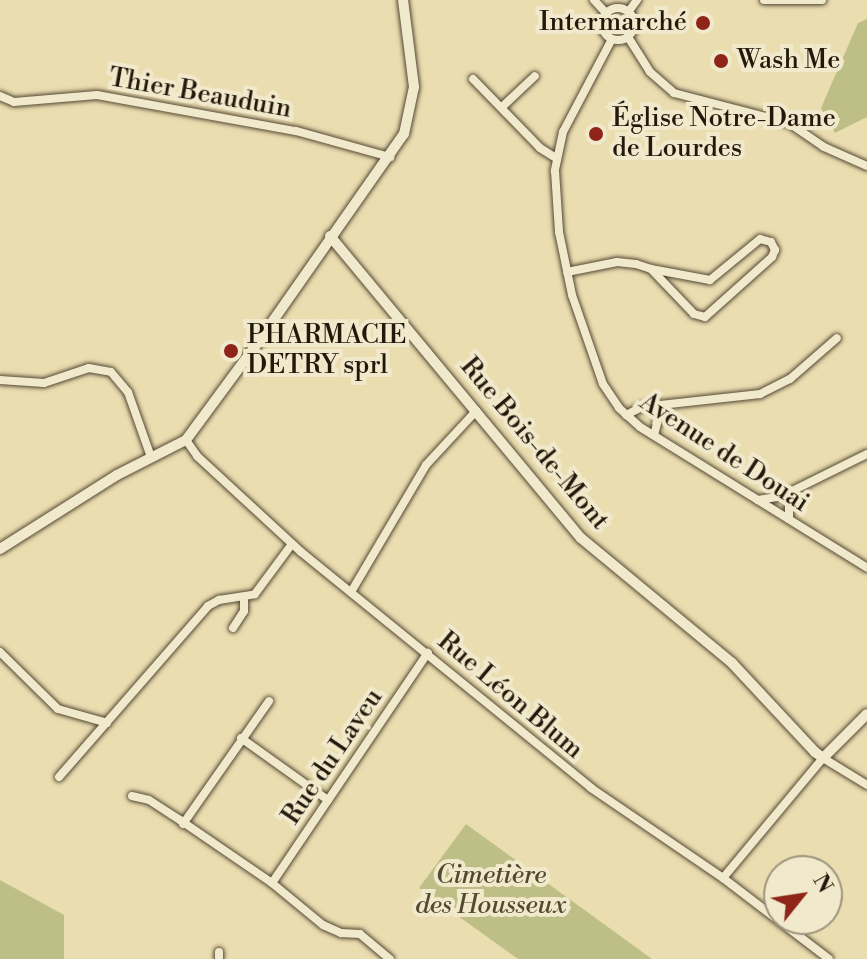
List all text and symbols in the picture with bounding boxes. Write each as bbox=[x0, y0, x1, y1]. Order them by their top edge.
place label: Intermarché bbox=[539, 7, 687, 39]
marker: Intermarché bbox=[694, 14, 712, 32]
place label: Wash Me bbox=[737, 45, 840, 77]
marker: Wash Me bbox=[712, 52, 730, 70]
street label: Thier Beauduin bbox=[106, 63, 294, 125]
place label: Église Notre-Dame de Lourdes bbox=[612, 103, 836, 164]
marker: Église Notre-Dame de Lourdes bbox=[587, 125, 605, 143]
place label: PHARMACIE DETRY sprl bbox=[247, 320, 407, 382]
marker: PHARMACIE DETRY sprl bbox=[222, 342, 240, 360]
street label: Rue Bois-de-Mont bbox=[453, 352, 615, 536]
street label: Avenue de Douai bbox=[633, 387, 815, 519]
street label: Rue Léon Blum bbox=[431, 626, 589, 766]
street label: Rue du Laveu bbox=[276, 683, 390, 831]
north arrow bbox=[763, 855, 843, 935]
park label: Cimetière des Housseux bbox=[415, 860, 567, 922]
text: N bbox=[806, 869, 839, 898]

